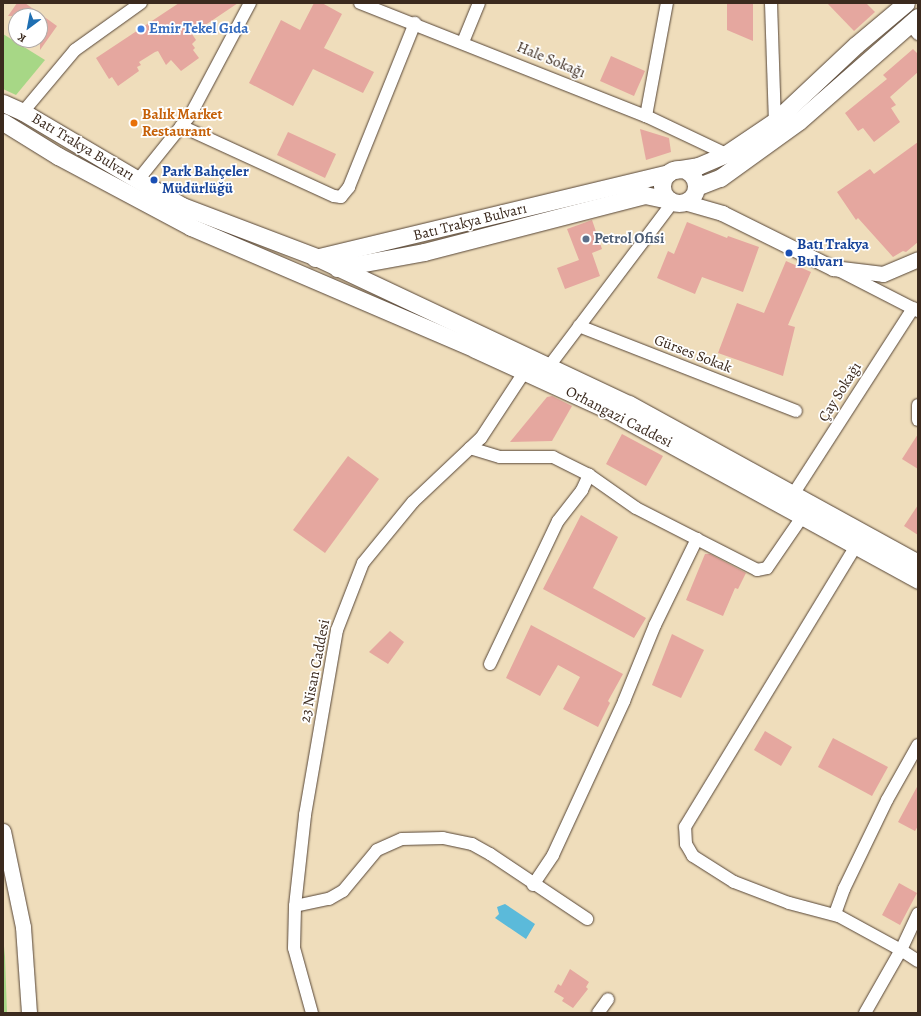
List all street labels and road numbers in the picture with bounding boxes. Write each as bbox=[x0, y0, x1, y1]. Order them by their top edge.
street label: Hale Sokağı bbox=[514, 38, 588, 82]
street label: Batı Trakya Bulvarı bbox=[28, 109, 138, 185]
street label: Batı Trakya Bulvarı bbox=[411, 199, 529, 245]
street label: Gürses Sokak bbox=[651, 331, 735, 377]
street label: Çay Sokağı bbox=[815, 359, 865, 425]
street label: Orhangazi Caddesi bbox=[563, 382, 675, 452]
street label: 23 Nisan Caddesi bbox=[296, 618, 334, 724]

